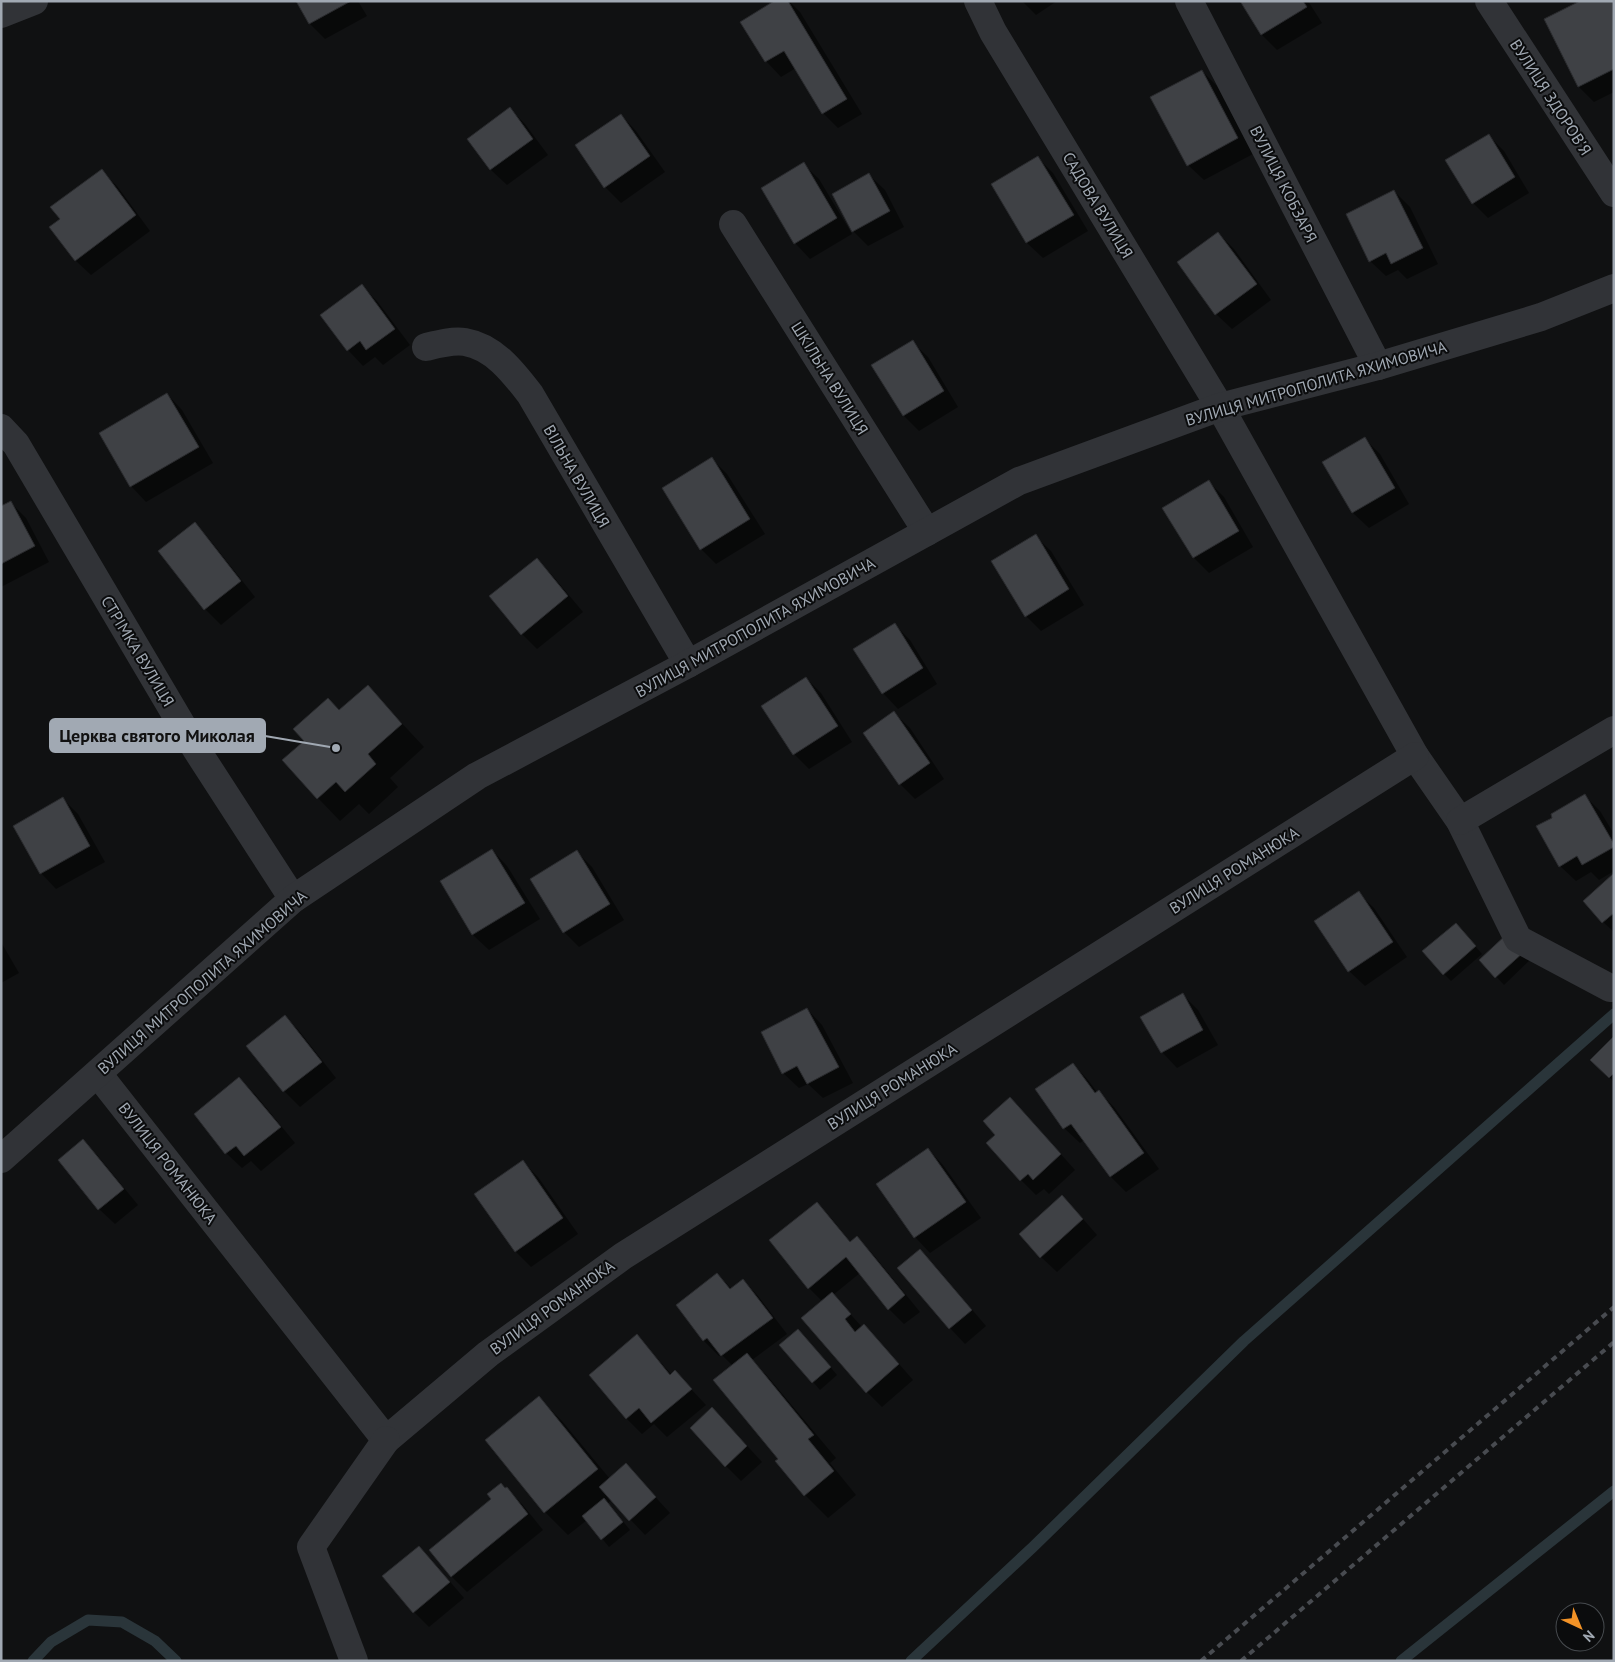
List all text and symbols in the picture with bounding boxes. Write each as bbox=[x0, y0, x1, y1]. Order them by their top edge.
street label: ВУЛИЦЯ ЗДОРОВ'Я bbox=[1506, 35, 1596, 159]
street label: ВУЛИЦЯ КОБЗАРЯ bbox=[1246, 122, 1322, 246]
street label: САДОВА ВУЛИЦЯ bbox=[1058, 148, 1138, 262]
street label: ШКІЛЬНА ВУЛИЦЯ bbox=[787, 318, 873, 438]
street label: ВУЛИЦЯ МИТРОПОЛИТА ЯХИМОВИЧА bbox=[1183, 336, 1450, 430]
street label: ВІЛЬНА ВУЛИЦЯ bbox=[540, 421, 614, 531]
street label: ВУЛИЦЯ МИТРОПОЛИТА ЯХИМОВИЧА bbox=[632, 552, 879, 701]
street label: СТРІМКА ВУЛИЦЯ bbox=[97, 592, 179, 710]
callout: Церква святого Миколая bbox=[50, 719, 265, 752]
text: Церква святого Миколая bbox=[59, 724, 255, 747]
street label: ВУЛИЦЯ РОМАНЮКА bbox=[1166, 822, 1303, 918]
street label: ВУЛИЦЯ МИТРОПОЛИТА ЯХИМОВИЧА bbox=[93, 885, 311, 1078]
street label: ВУЛИЦЯ РОМАНЮКА bbox=[824, 1038, 961, 1134]
street label: ВУЛИЦЯ РОМАНЮКА bbox=[114, 1098, 222, 1228]
street label: ВУЛИЦЯ РОМАНЮКА bbox=[486, 1255, 619, 1359]
north arrow bbox=[1555, 1602, 1605, 1652]
text: N bbox=[1579, 1627, 1599, 1646]

